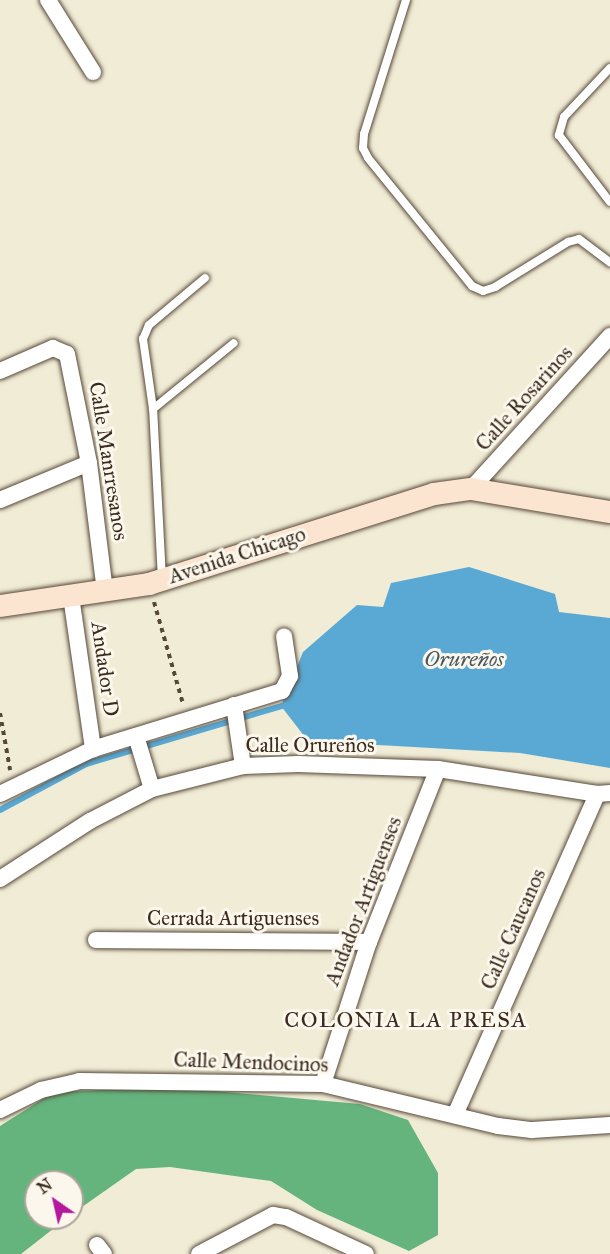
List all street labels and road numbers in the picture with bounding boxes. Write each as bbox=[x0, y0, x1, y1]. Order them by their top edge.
street label: Calle Rosarinos bbox=[470, 340, 578, 456]
street label: Calle Manrresanos bbox=[84, 380, 134, 542]
street label: Avenida Chicago bbox=[165, 521, 309, 589]
street label: Andador D bbox=[86, 620, 124, 718]
street label: Calle Orureños bbox=[245, 732, 375, 758]
street label: Andador Artiguenses bbox=[319, 813, 407, 989]
street label: Calle Caucanos bbox=[475, 865, 551, 993]
street label: Cerrada Artiguenses bbox=[147, 905, 319, 931]
street label: Calle Mendocinos bbox=[173, 1047, 329, 1077]

